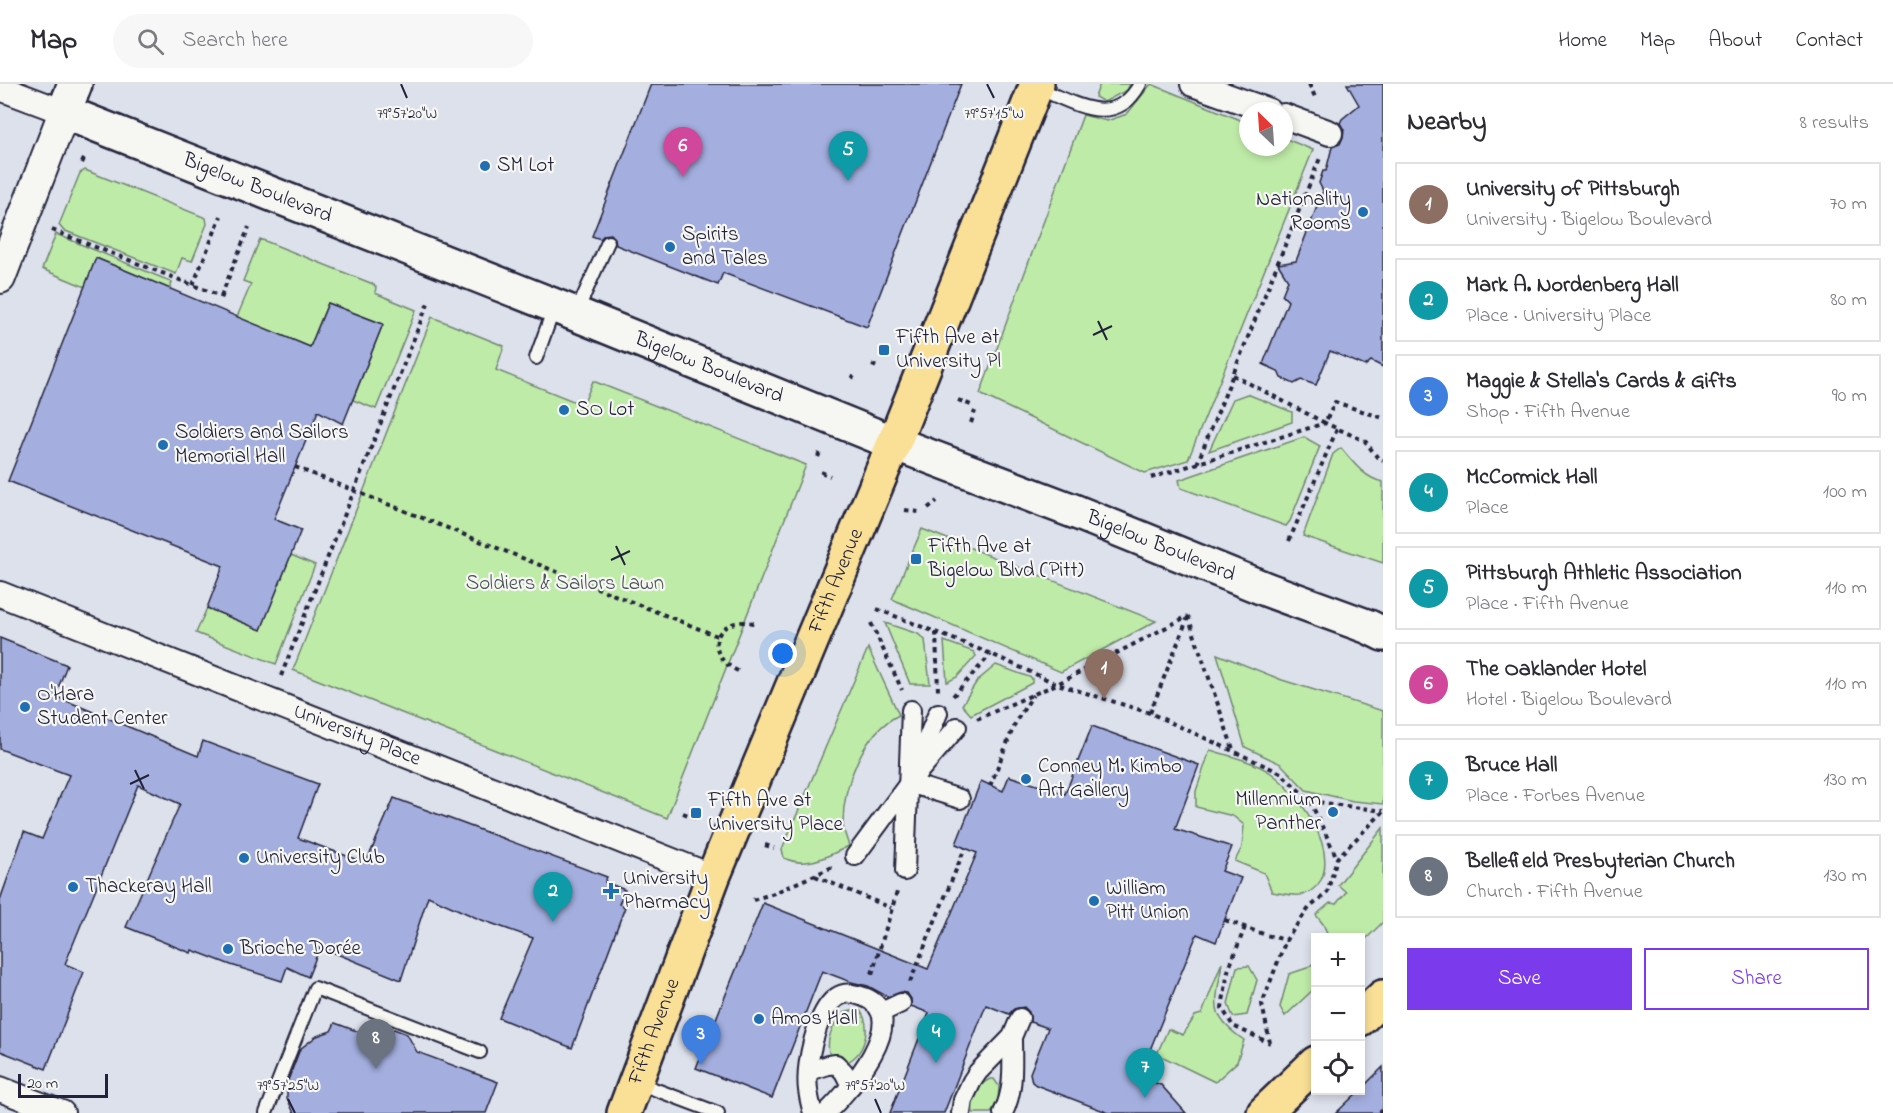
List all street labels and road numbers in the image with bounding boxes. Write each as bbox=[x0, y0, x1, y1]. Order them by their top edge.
street label: Bigelow Boulevard bbox=[177, 145, 337, 231]
street label: Bigelow Boulevard bbox=[629, 324, 788, 412]
street label: Bigelow Boulevard bbox=[1081, 503, 1240, 590]
street label: Fifth Avenue bbox=[801, 523, 872, 639]
street label: University Place bbox=[289, 697, 426, 775]
street label: Fifth Avenue bbox=[621, 974, 689, 1090]

